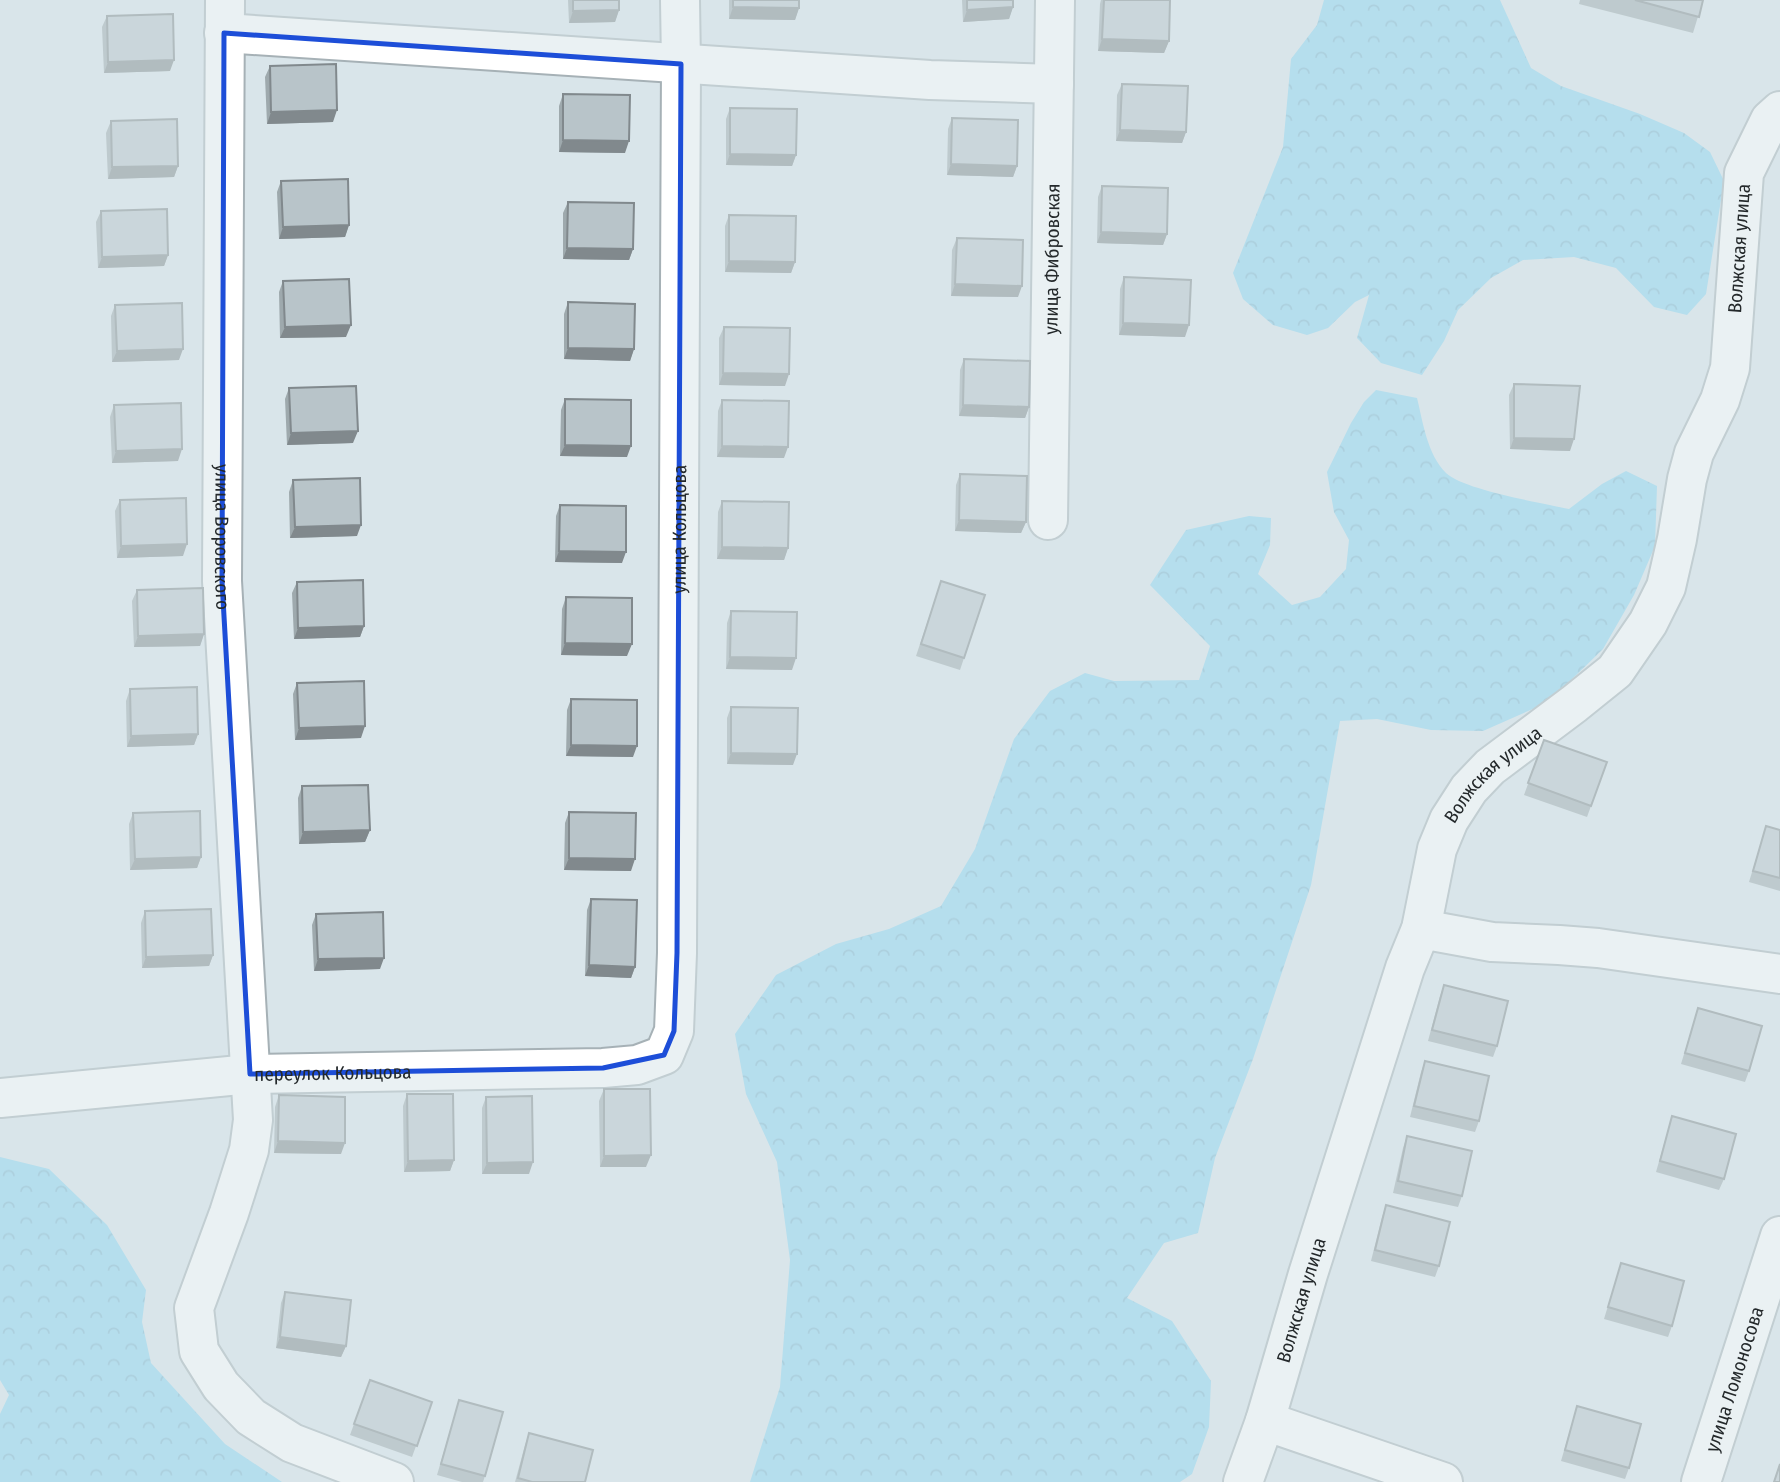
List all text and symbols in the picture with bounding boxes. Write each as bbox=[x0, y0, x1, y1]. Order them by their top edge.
street label: улица Фибровская bbox=[1039, 183, 1064, 335]
street label: Волжская улица bbox=[1722, 183, 1755, 314]
street label: улица Воровского bbox=[210, 464, 235, 611]
street label: улица Кольцова bbox=[667, 465, 691, 594]
street label: Волжская улица bbox=[1439, 721, 1546, 827]
street label: переулок Кольцова bbox=[254, 1060, 412, 1085]
street label: Волжская улица bbox=[1271, 1234, 1330, 1365]
street label: улица Ломоносова bbox=[1700, 1304, 1768, 1455]

